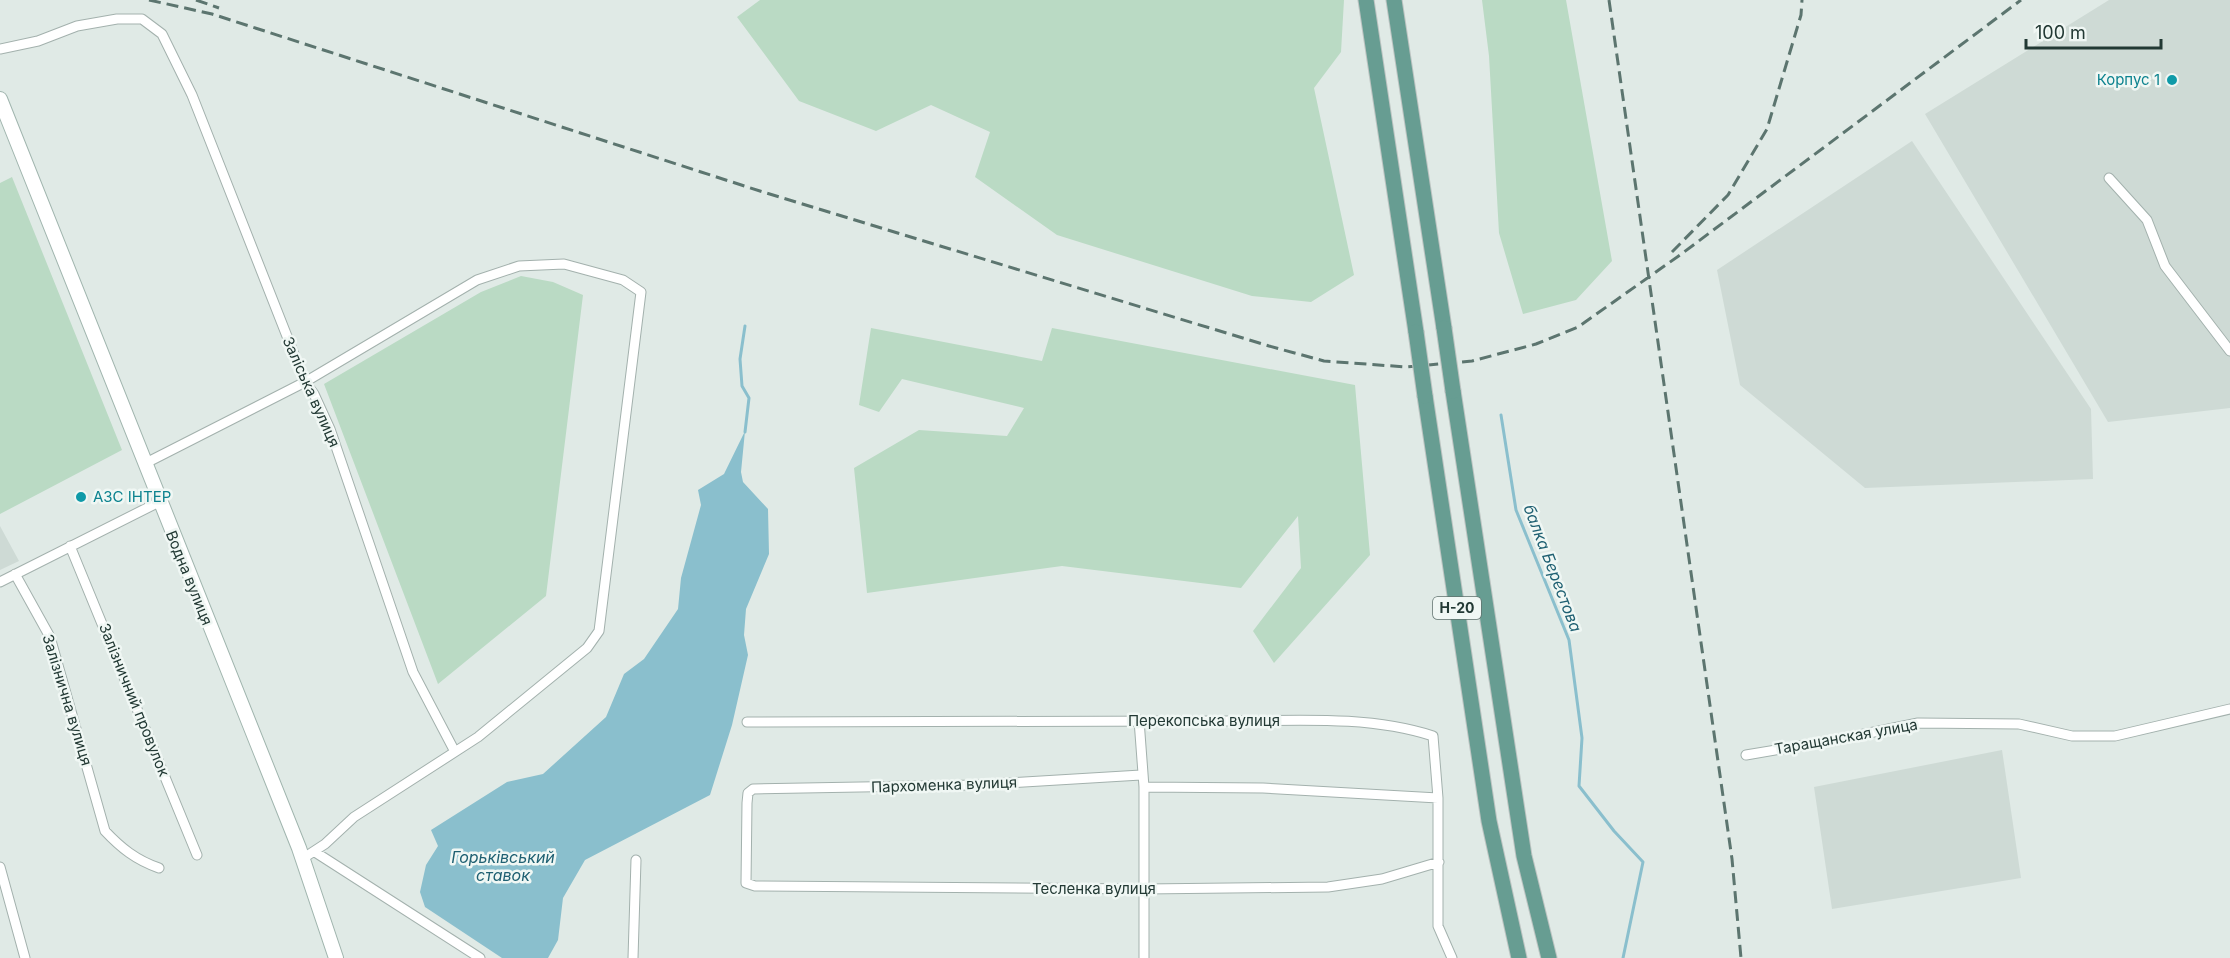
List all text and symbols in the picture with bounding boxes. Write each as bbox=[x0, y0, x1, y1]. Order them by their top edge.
scale bar bbox=[2026, 12, 2161, 50]
text: 100 m bbox=[2035, 22, 2086, 43]
place label: Корпус 1 bbox=[2097, 70, 2160, 89]
marker: Корпус 1 bbox=[2165, 73, 2179, 87]
street label: Заліська вулиця bbox=[279, 334, 344, 450]
place label: АЗС ІНТЕР bbox=[93, 487, 171, 506]
marker: АЗС ІНТЕР bbox=[74, 490, 88, 504]
water label: балка Берестова bbox=[1519, 501, 1587, 635]
street label: Водна вулиця bbox=[162, 528, 217, 628]
road number: Н-20 bbox=[1433, 597, 1481, 619]
street label: Залізничний провулок bbox=[95, 620, 174, 779]
street label: Залізнична вулиця bbox=[38, 632, 96, 768]
street label: Перекопська вулиця bbox=[1128, 711, 1280, 730]
street label: Таращанская улица bbox=[1773, 715, 1919, 758]
street label: Пархоменка вулиця bbox=[871, 772, 1017, 797]
water label: Горьківський ставок bbox=[451, 847, 555, 885]
street label: Тесленка вулиця bbox=[1032, 879, 1156, 898]

